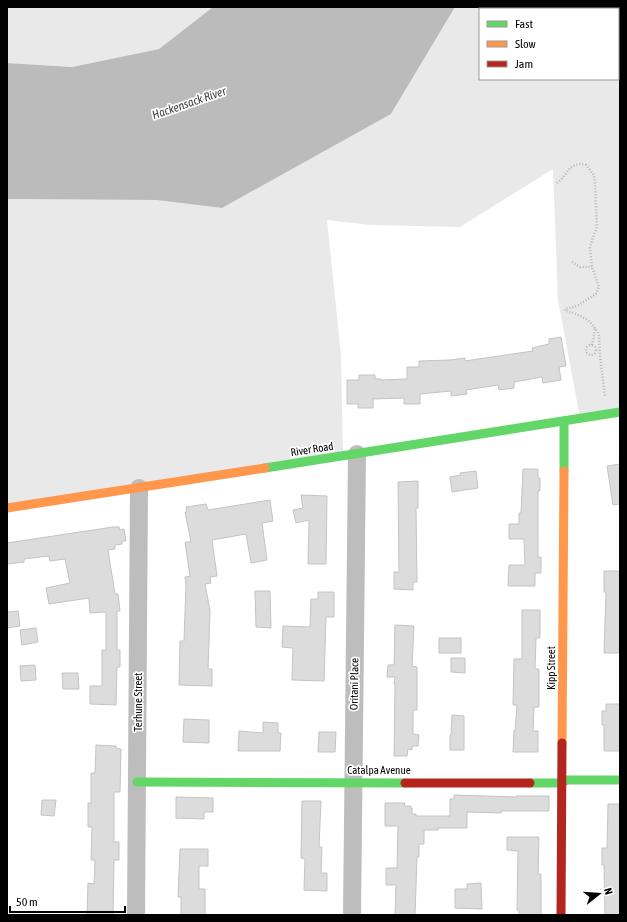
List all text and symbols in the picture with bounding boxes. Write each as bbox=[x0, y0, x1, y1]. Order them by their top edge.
legend bbox=[479, 8, 619, 80]
text: Fast bbox=[515, 17, 533, 31]
text: Slow bbox=[515, 37, 536, 51]
text: Jam bbox=[515, 57, 533, 71]
water label: Hackensack River bbox=[150, 84, 228, 122]
street label: River Road bbox=[290, 440, 334, 458]
street label: Kipp Street bbox=[545, 646, 557, 690]
street label: Oritani Place bbox=[348, 658, 360, 710]
street label: Terhune Street bbox=[132, 672, 144, 732]
street label: Catalpa Avenue bbox=[347, 764, 411, 776]
north arrow bbox=[579, 874, 619, 914]
text: N bbox=[602, 886, 615, 896]
scale bar bbox=[10, 888, 125, 914]
text: 50 m bbox=[16, 895, 38, 909]

